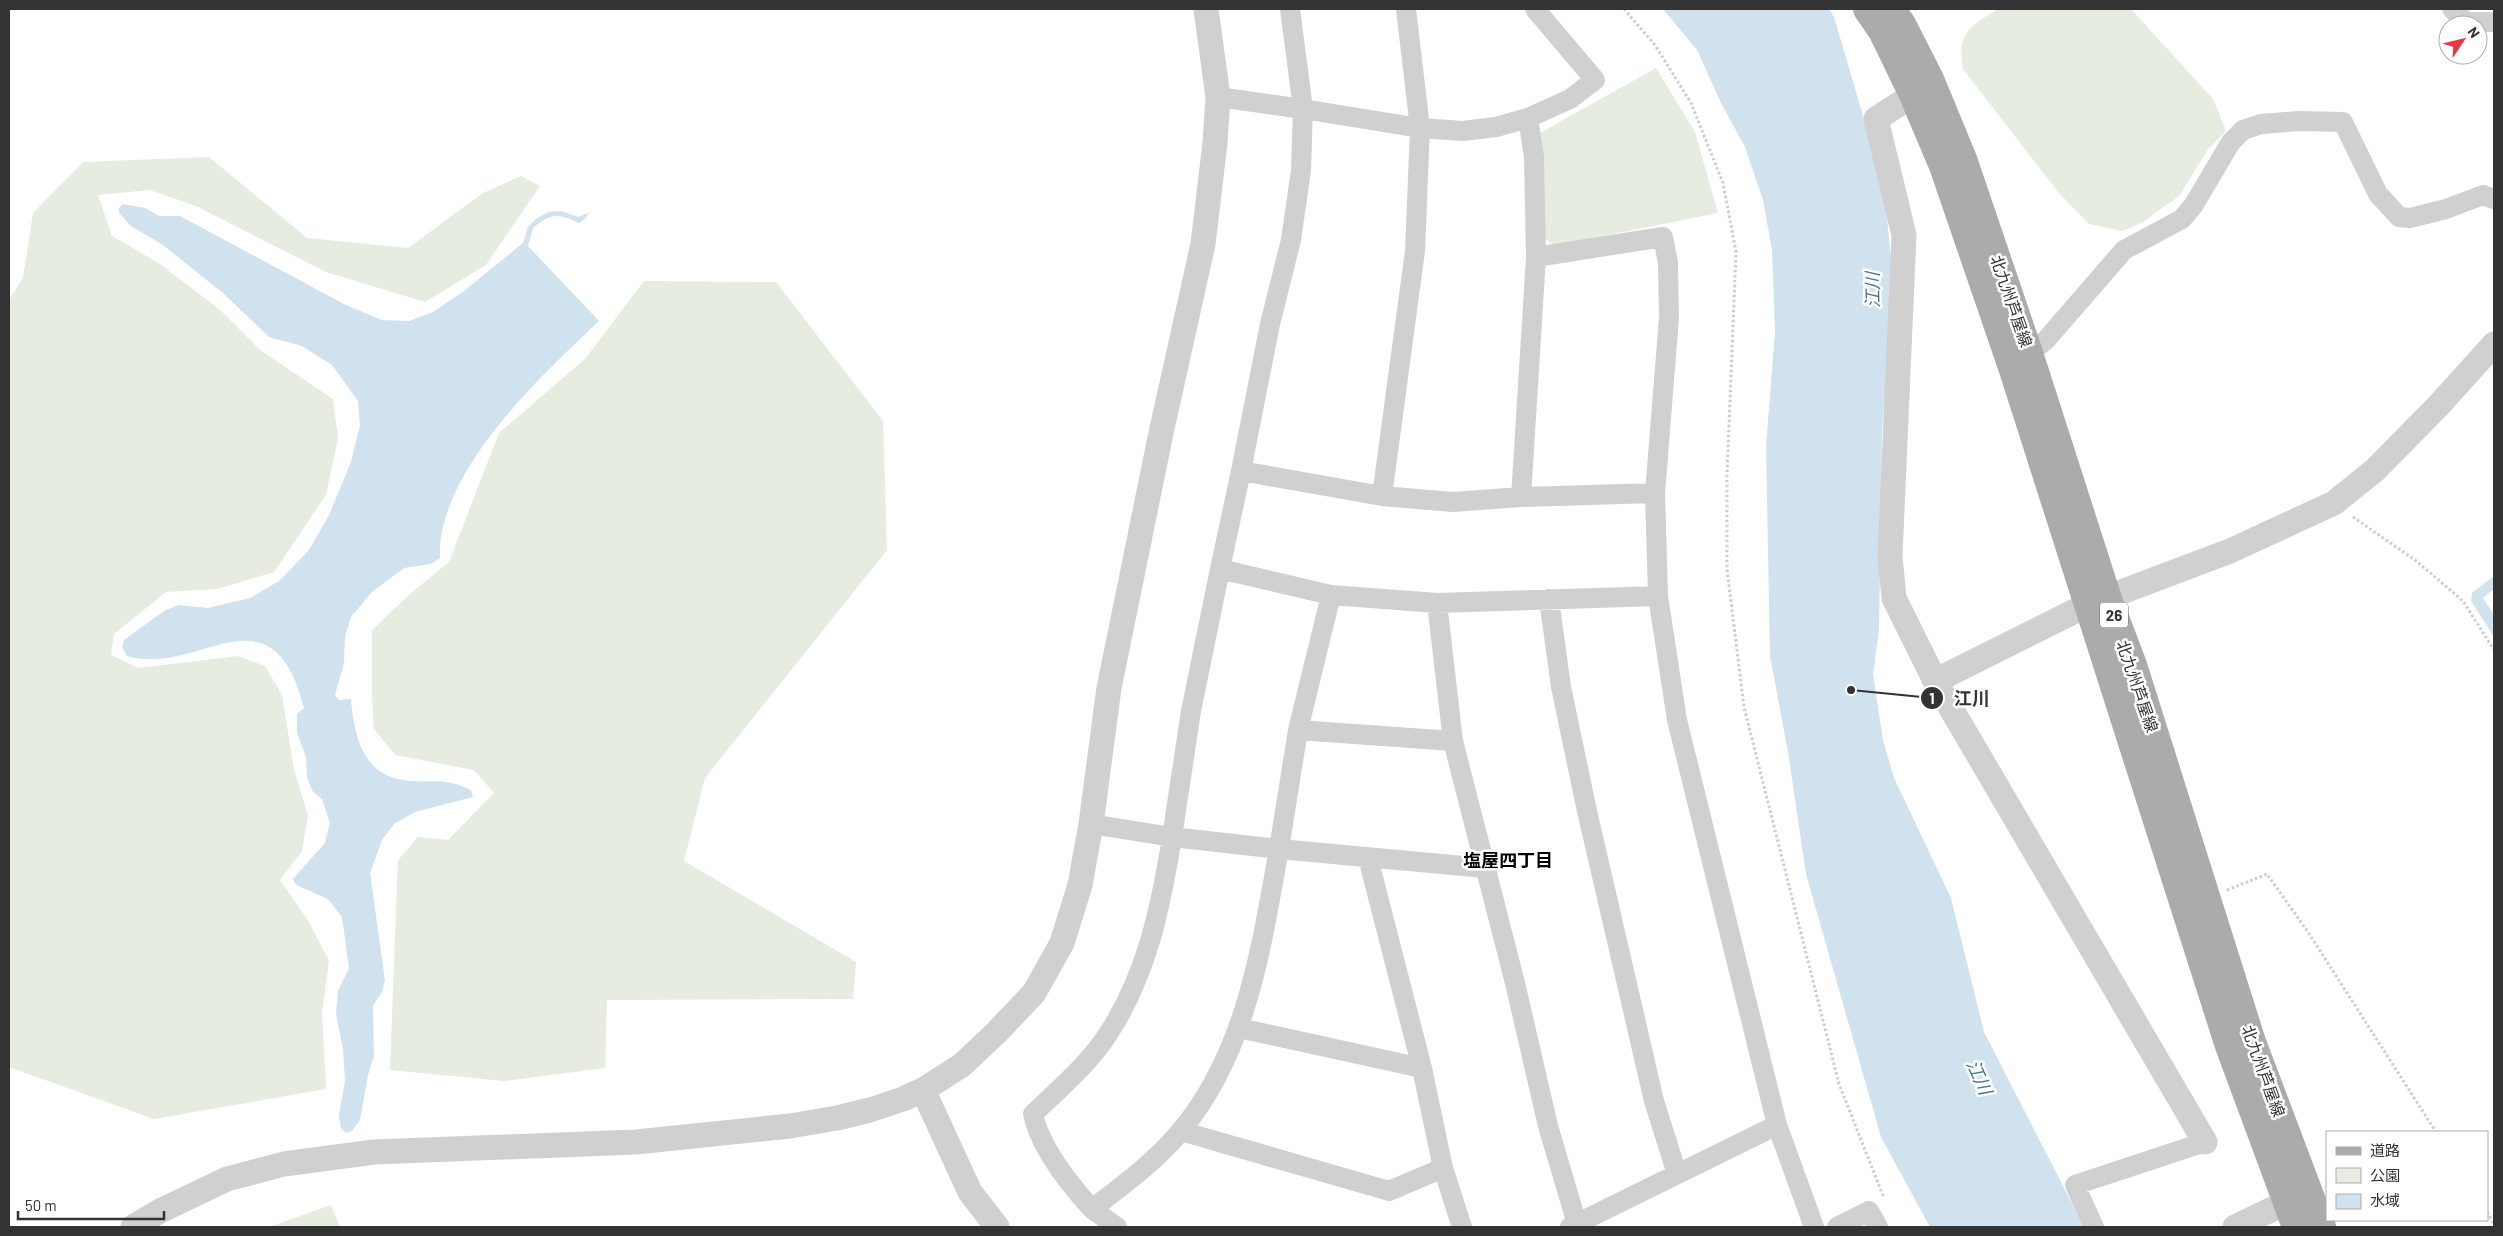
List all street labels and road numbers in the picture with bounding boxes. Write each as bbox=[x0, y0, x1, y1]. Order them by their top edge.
street label: 北九州芦屋線 bbox=[1987, 253, 2037, 349]
road number: 26 bbox=[2100, 602, 2128, 628]
street label: 北九州芦屋線 bbox=[2113, 638, 2163, 734]
street label: 北九州芦屋線 bbox=[2239, 1023, 2289, 1119]

